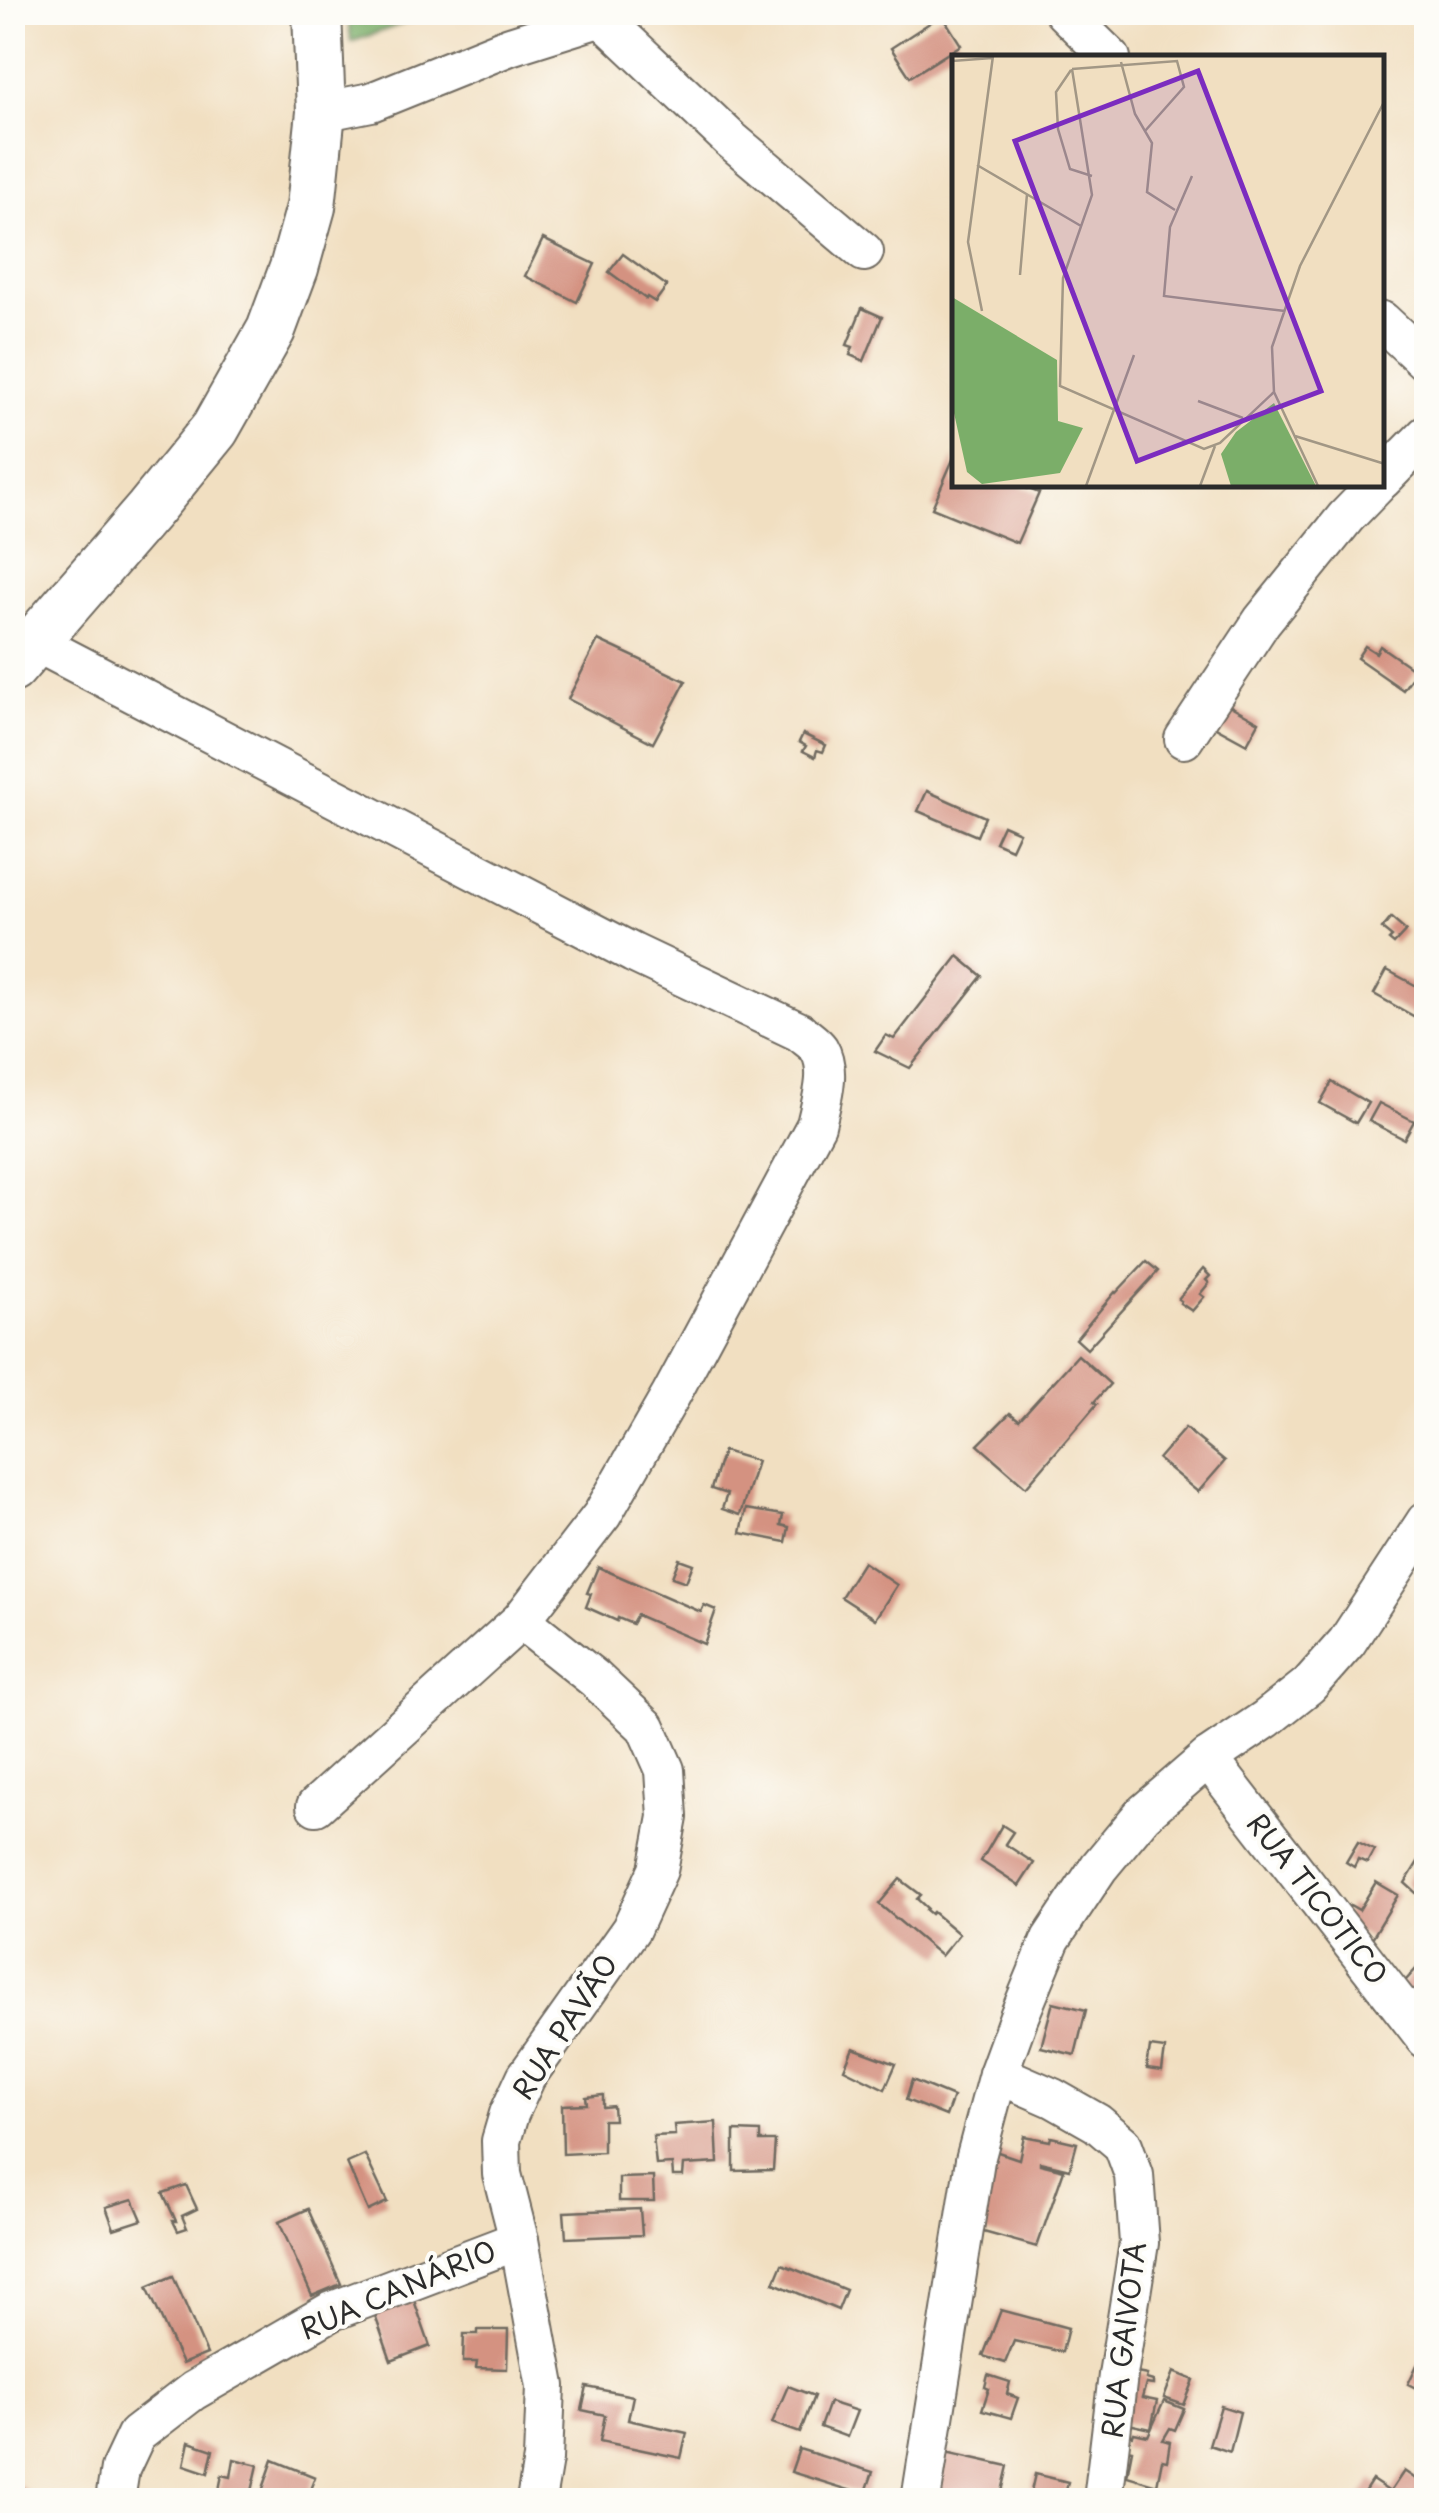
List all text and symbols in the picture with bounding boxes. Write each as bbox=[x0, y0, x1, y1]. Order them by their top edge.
inset map bbox=[952, 55, 1384, 488]
street label: RUA TICOTICO bbox=[1237, 1803, 1399, 1993]
street label: RUA PAVÃO bbox=[500, 1945, 627, 2108]
street label: RUA CANÁRIO bbox=[293, 2228, 502, 2349]
street label: RUA GAIVOTA bbox=[1089, 2239, 1156, 2440]

